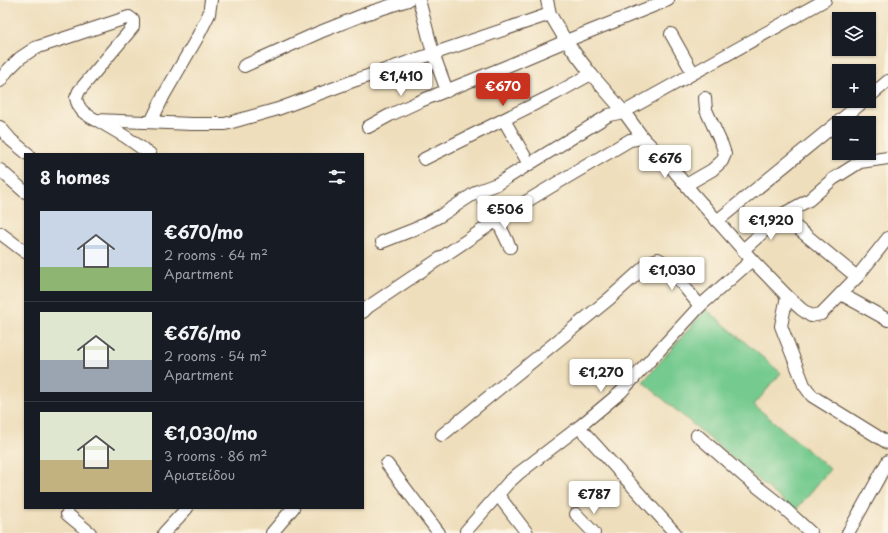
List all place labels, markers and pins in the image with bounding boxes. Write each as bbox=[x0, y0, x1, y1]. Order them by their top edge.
pin: €1,410 bbox=[368, 63, 434, 97]
pin: €670 bbox=[479, 73, 527, 107]
pin: €676 bbox=[641, 145, 689, 179]
pin: €506 bbox=[481, 196, 529, 230]
pin: €1,920 bbox=[738, 207, 804, 241]
pin: €1,030 bbox=[639, 257, 705, 291]
pin: €1,270 bbox=[568, 359, 634, 393]
pin: €787 bbox=[570, 481, 618, 515]

